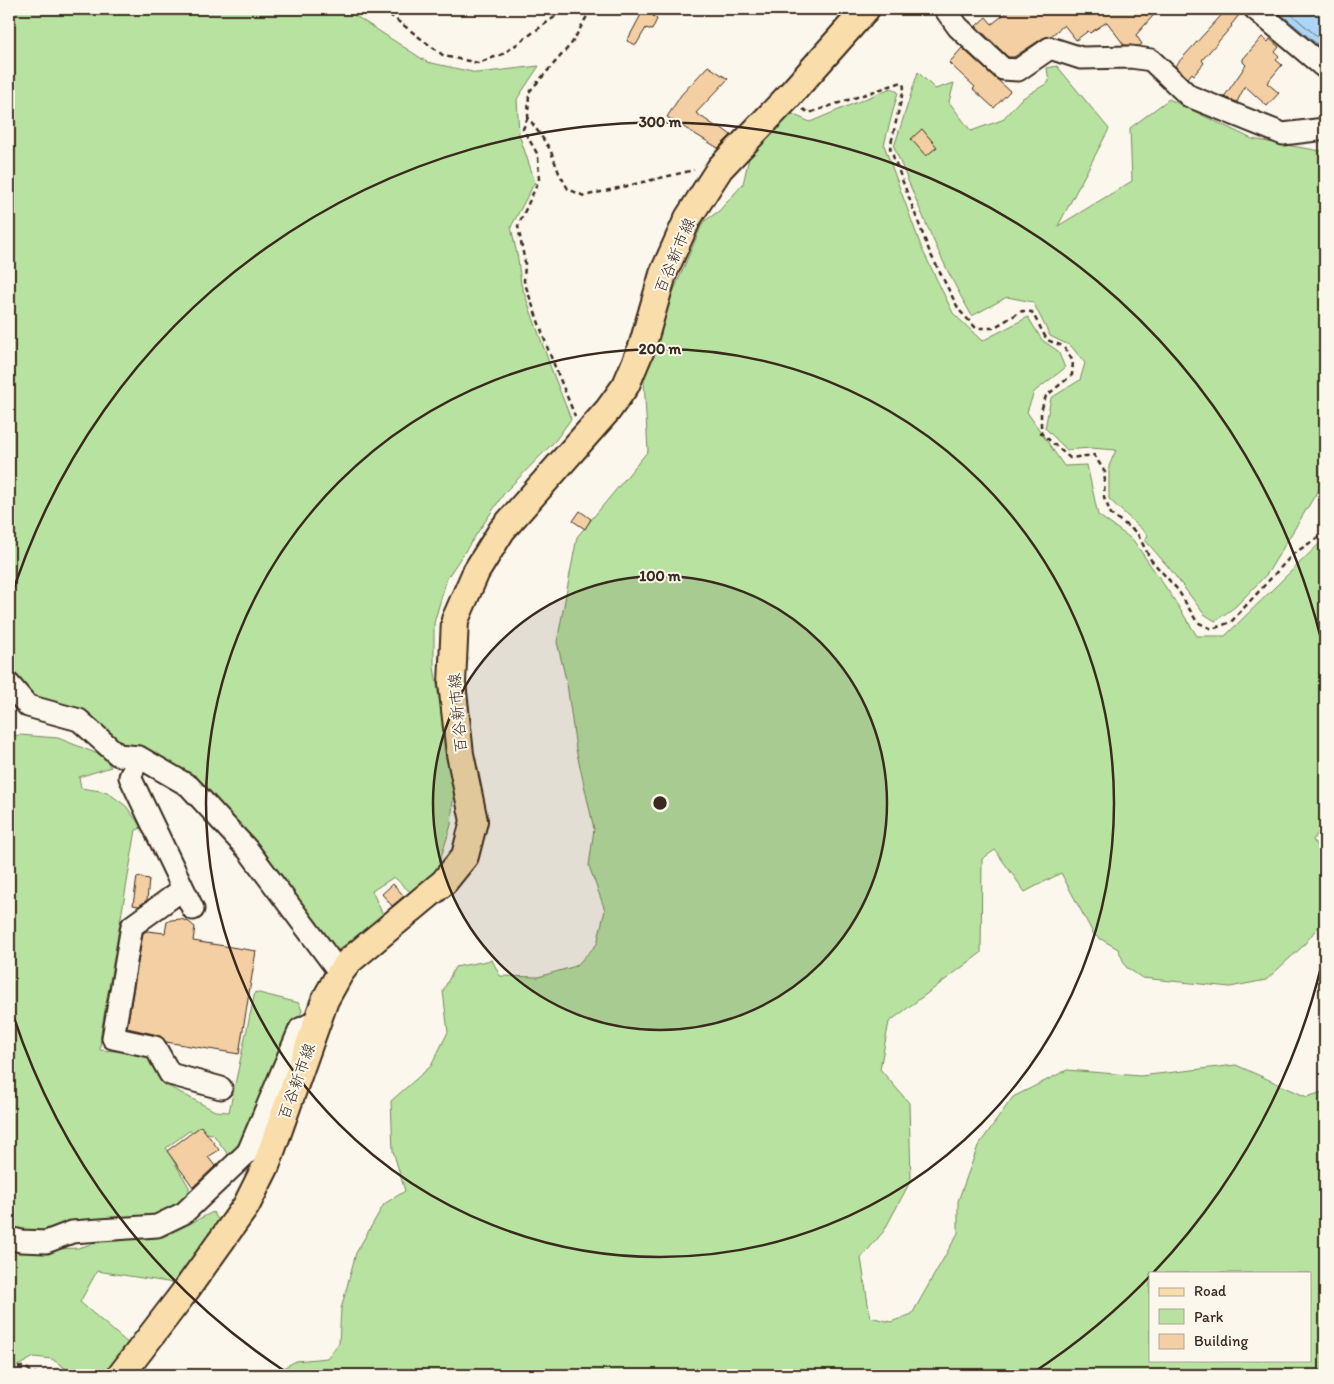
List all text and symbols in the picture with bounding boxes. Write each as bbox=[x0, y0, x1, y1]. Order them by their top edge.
text: 300 m bbox=[639, 113, 682, 131]
street label: 百谷新市線 bbox=[650, 215, 699, 296]
text: 200 m bbox=[639, 340, 682, 358]
text: 100 m bbox=[639, 567, 681, 585]
street label: 百谷新市線 bbox=[445, 672, 470, 754]
centre of rings bbox=[651, 794, 669, 812]
street label: 百谷新市線 bbox=[274, 1040, 319, 1122]
legend bbox=[1149, 1272, 1312, 1362]
text: Road bbox=[1194, 1282, 1227, 1300]
text: Park bbox=[1194, 1308, 1224, 1326]
text: Building bbox=[1194, 1332, 1248, 1350]

